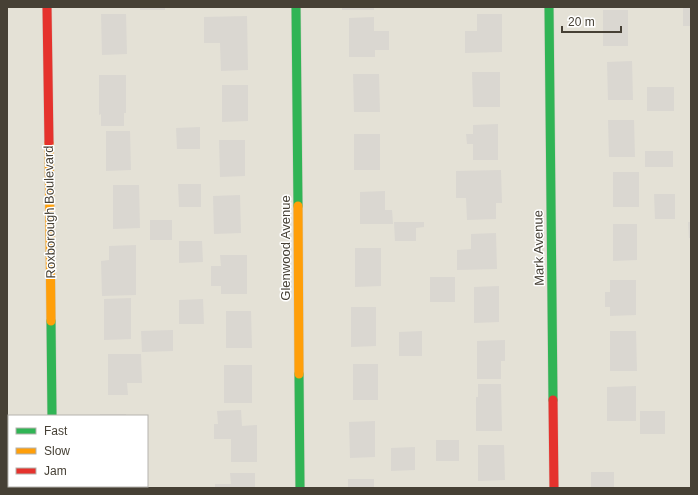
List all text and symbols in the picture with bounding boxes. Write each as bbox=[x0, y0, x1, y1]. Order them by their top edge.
scale bar bbox=[562, 8, 621, 34]
text: 20 m bbox=[568, 15, 595, 29]
street label: Roxborough Boulevard bbox=[41, 145, 58, 279]
street label: Glenwood Avenue bbox=[278, 195, 293, 301]
street label: Mark Avenue bbox=[530, 210, 547, 286]
legend bbox=[8, 415, 148, 487]
text: Fast bbox=[44, 424, 68, 438]
text: Slow bbox=[44, 444, 70, 458]
text: Jam bbox=[44, 464, 67, 478]

